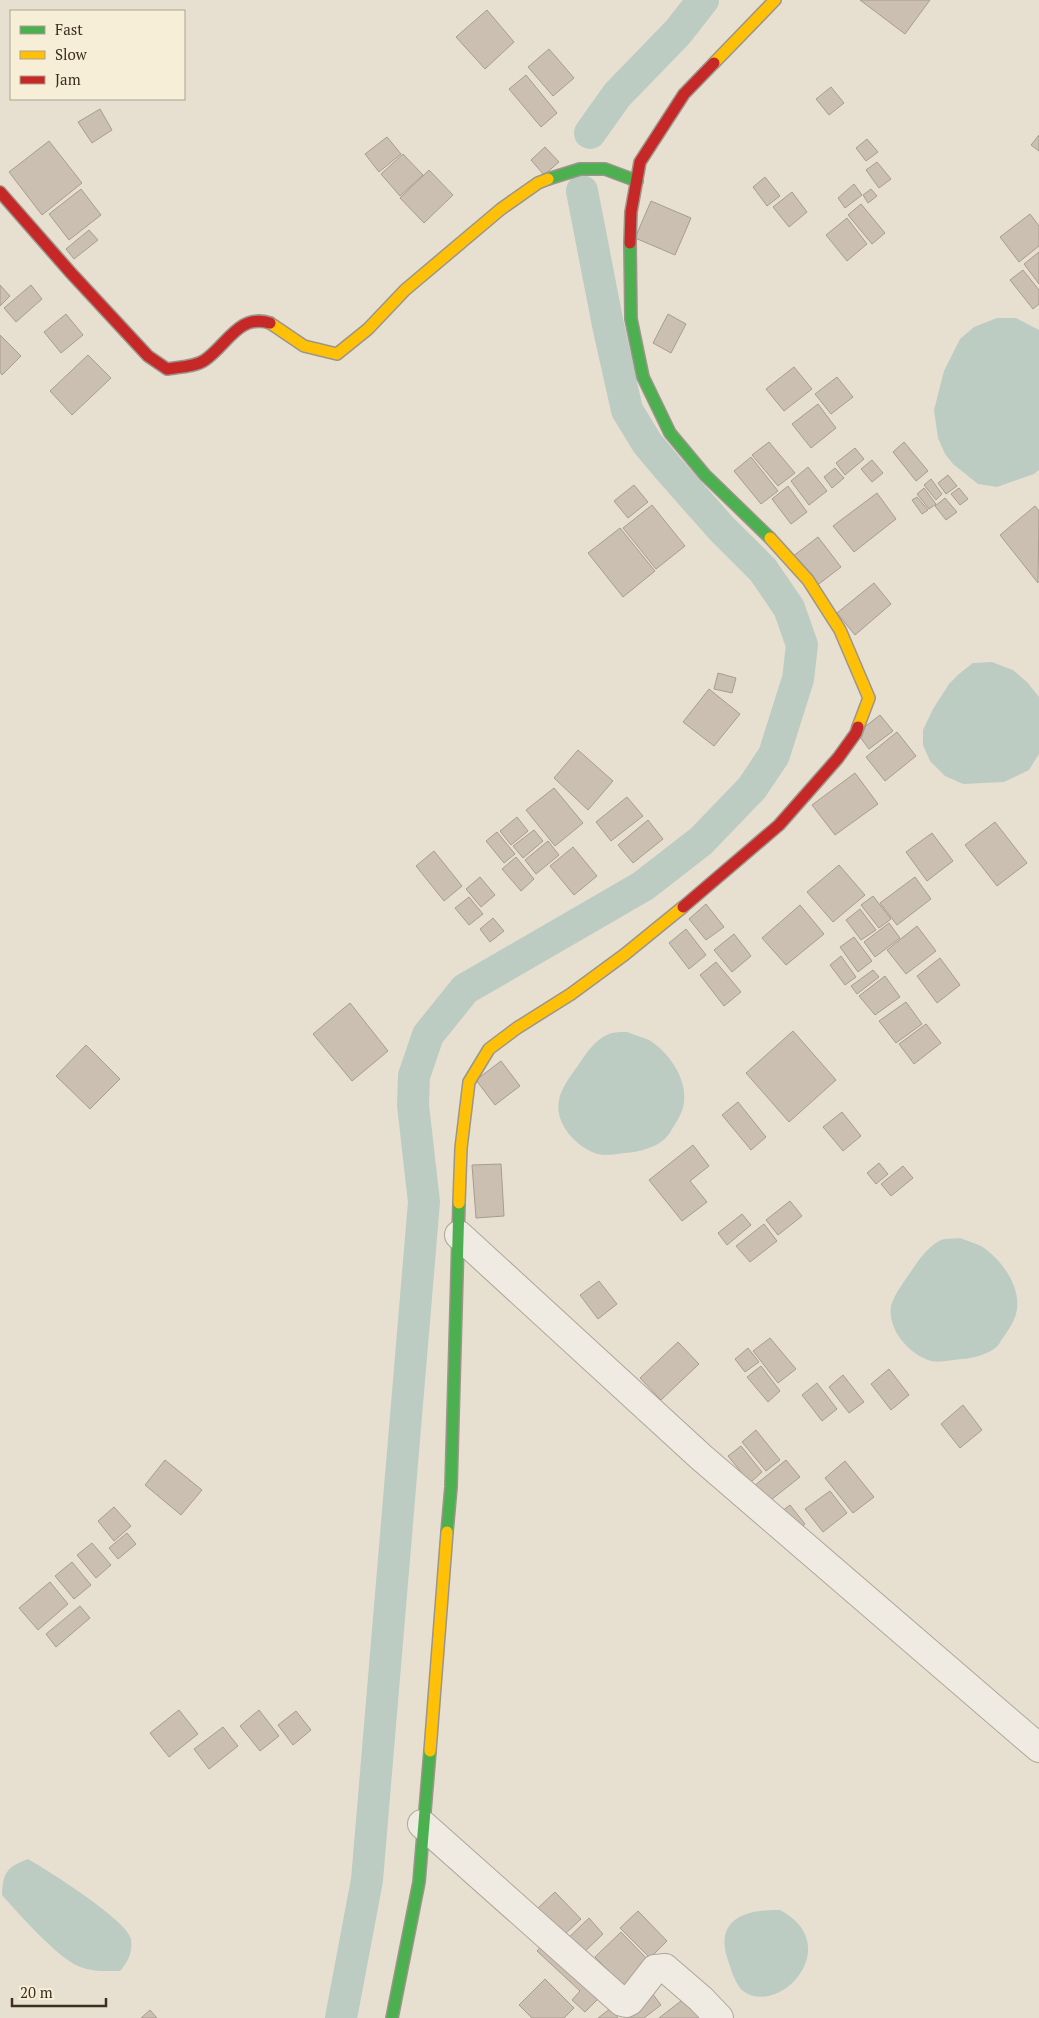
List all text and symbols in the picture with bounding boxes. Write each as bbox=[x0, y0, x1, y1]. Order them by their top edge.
legend bbox=[10, 10, 185, 100]
text: Fast bbox=[55, 19, 83, 39]
text: Slow bbox=[55, 44, 88, 64]
text: Jam bbox=[55, 69, 81, 89]
scale bar bbox=[12, 1976, 106, 2008]
text: 20 m bbox=[20, 1982, 53, 2002]

